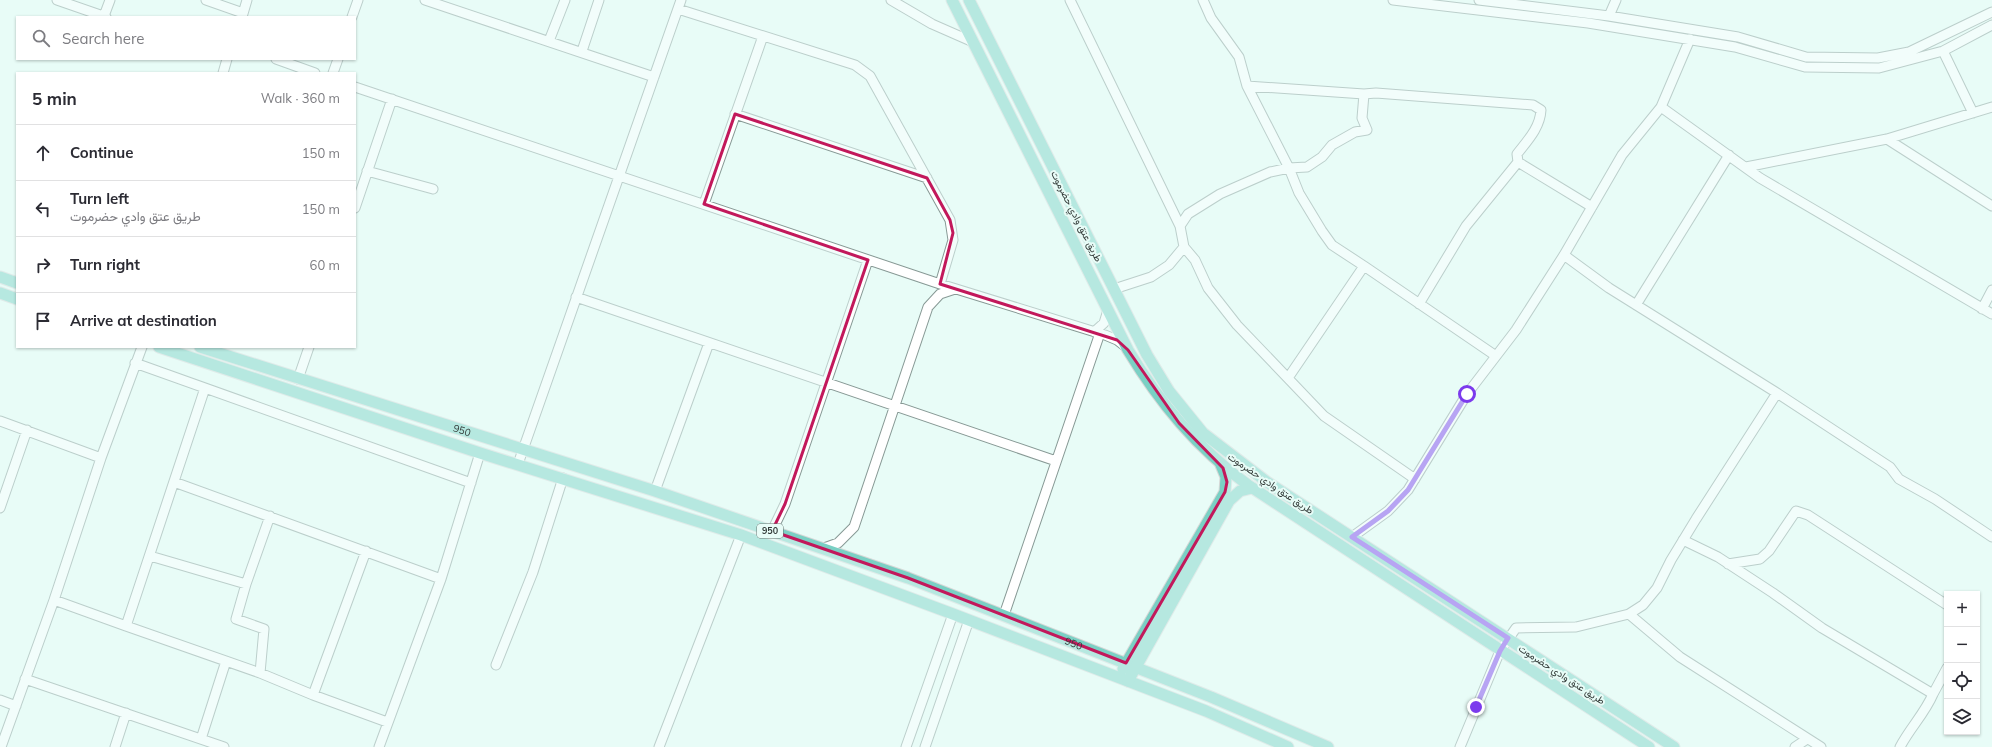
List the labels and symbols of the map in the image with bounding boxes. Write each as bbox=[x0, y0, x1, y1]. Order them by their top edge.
street label: طريق عتق وادي حضرموت bbox=[1046, 169, 1105, 265]
route start bbox=[1458, 385, 1476, 403]
street label: 950 bbox=[451, 422, 473, 439]
street label: طريق عتق وادي حضرموت bbox=[1224, 450, 1316, 519]
road number: 950 bbox=[757, 524, 783, 538]
street label: 950 bbox=[1063, 634, 1084, 653]
street label: طريق عتق وادي حضرموت bbox=[1515, 642, 1608, 709]
route end bbox=[1467, 698, 1485, 716]

